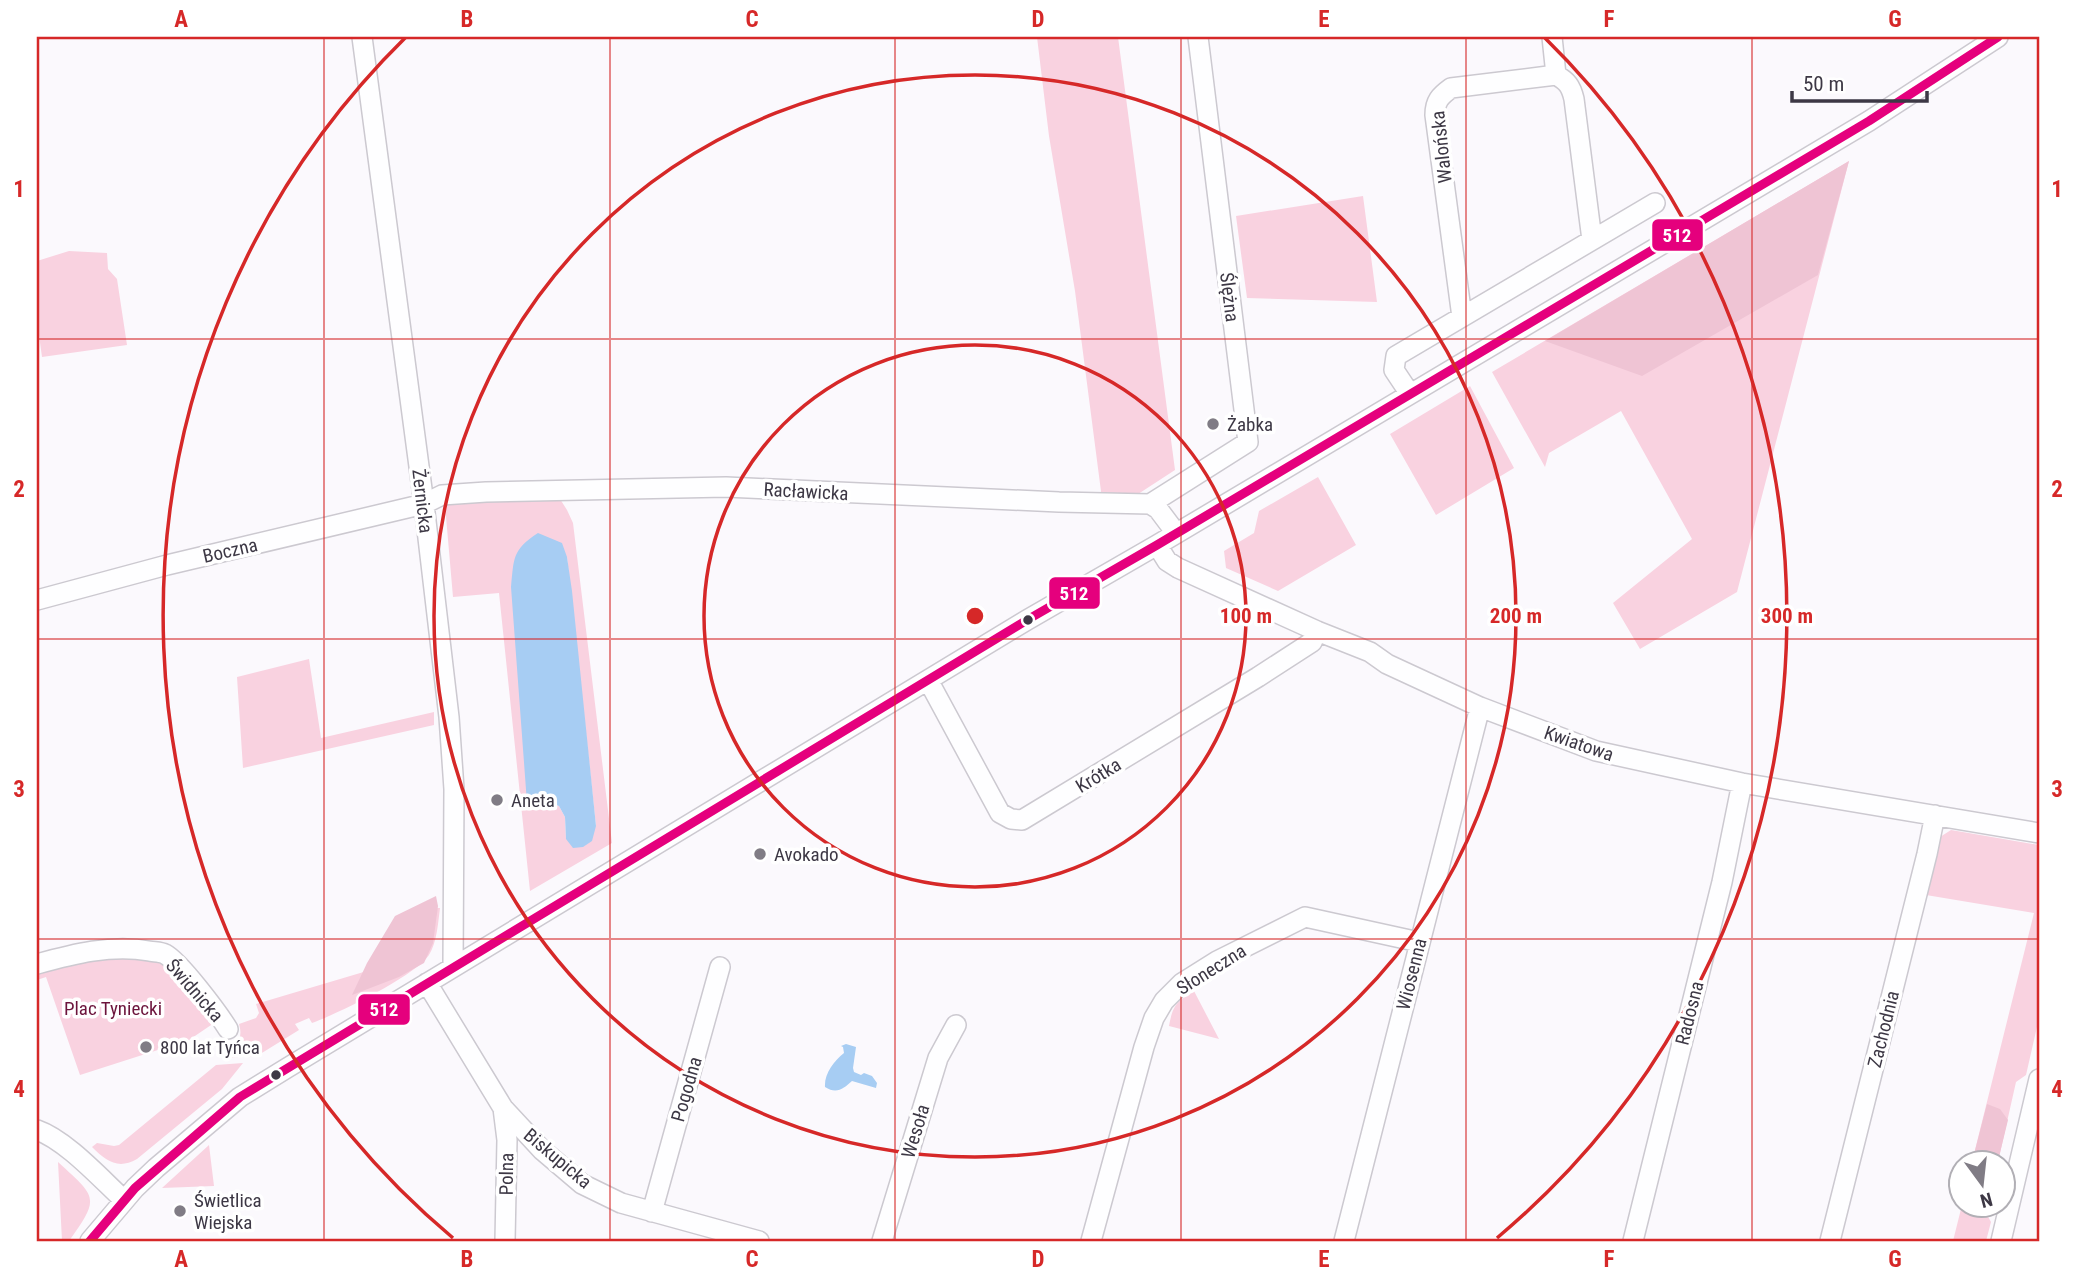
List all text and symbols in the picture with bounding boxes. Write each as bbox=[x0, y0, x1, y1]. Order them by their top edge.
text: A bbox=[174, 6, 188, 33]
text: B bbox=[461, 6, 473, 33]
text: C bbox=[745, 6, 759, 33]
text: D bbox=[1032, 6, 1045, 33]
text: E bbox=[1318, 6, 1330, 33]
text: F bbox=[1604, 6, 1615, 33]
text: G bbox=[1888, 6, 1902, 33]
scale bar bbox=[1792, 60, 1927, 104]
text: 50 m bbox=[1803, 72, 1844, 96]
street label: Walońska bbox=[1426, 110, 1457, 184]
text: 1 bbox=[13, 176, 25, 203]
text: 1 bbox=[2051, 176, 2063, 203]
line badge: 512 bbox=[1651, 218, 1704, 252]
text: 512 bbox=[1663, 224, 1691, 247]
street label: Ślężna bbox=[1215, 271, 1244, 323]
place label: Żabka bbox=[1227, 413, 1273, 436]
marker: Żabka bbox=[1205, 416, 1221, 432]
street label: Żernicka bbox=[407, 468, 438, 534]
text: 2 bbox=[13, 476, 25, 503]
text: 2 bbox=[2051, 476, 2063, 503]
street label: Racławicka bbox=[763, 478, 849, 505]
street label: Boczna bbox=[201, 533, 260, 568]
line badge: 512 bbox=[1048, 576, 1101, 610]
text: 512 bbox=[1060, 582, 1088, 605]
centre of rings bbox=[963, 604, 987, 628]
text: 100 m bbox=[1220, 604, 1272, 628]
text: 200 m bbox=[1490, 604, 1542, 628]
text: 300 m bbox=[1761, 604, 1813, 628]
unlabelled marker bbox=[1021, 613, 1035, 627]
street label: Kwiatowa bbox=[1541, 721, 1617, 766]
street label: Krótka bbox=[1071, 753, 1125, 798]
text: 3 bbox=[13, 776, 25, 803]
text: 3 bbox=[2051, 776, 2063, 803]
place label: Aneta bbox=[511, 789, 555, 812]
marker: Aneta bbox=[489, 792, 505, 808]
place label: Avokado bbox=[774, 843, 839, 866]
marker: Avokado bbox=[752, 846, 768, 862]
street label: Wiosenna bbox=[1391, 936, 1432, 1013]
street label: Słoneczna bbox=[1172, 939, 1250, 1000]
street label: Świdnicka bbox=[161, 954, 228, 1027]
street label: Radosna bbox=[1670, 979, 1709, 1047]
street label: Zachodnia bbox=[1863, 988, 1904, 1070]
line badge: 512 bbox=[357, 993, 411, 1026]
park label: Plac Tyniecki bbox=[64, 997, 162, 1020]
text: 512 bbox=[370, 998, 398, 1021]
place label: 800 lat Tyńca bbox=[160, 1036, 260, 1059]
marker: 800 lat Tyńca bbox=[138, 1039, 154, 1055]
street label: Pogodna bbox=[666, 1054, 707, 1124]
unlabelled marker bbox=[269, 1068, 283, 1082]
text: 4 bbox=[13, 1076, 25, 1103]
text: 4 bbox=[2051, 1076, 2063, 1103]
street label: Wesoła bbox=[896, 1101, 935, 1161]
street label: Biskupicka bbox=[519, 1123, 596, 1193]
north arrow bbox=[1946, 1148, 2016, 1218]
street label: Polna bbox=[495, 1152, 518, 1196]
text: N bbox=[1978, 1187, 1995, 1213]
place label: Świetlica Wiejska bbox=[194, 1189, 262, 1234]
marker: Świetlica Wiejska bbox=[172, 1203, 188, 1219]
text: A bbox=[174, 1246, 188, 1273]
text: B bbox=[461, 1246, 473, 1273]
text: C bbox=[745, 1246, 759, 1273]
text: D bbox=[1032, 1246, 1045, 1273]
text: E bbox=[1318, 1246, 1330, 1273]
text: F bbox=[1604, 1246, 1615, 1273]
text: G bbox=[1888, 1246, 1902, 1273]

